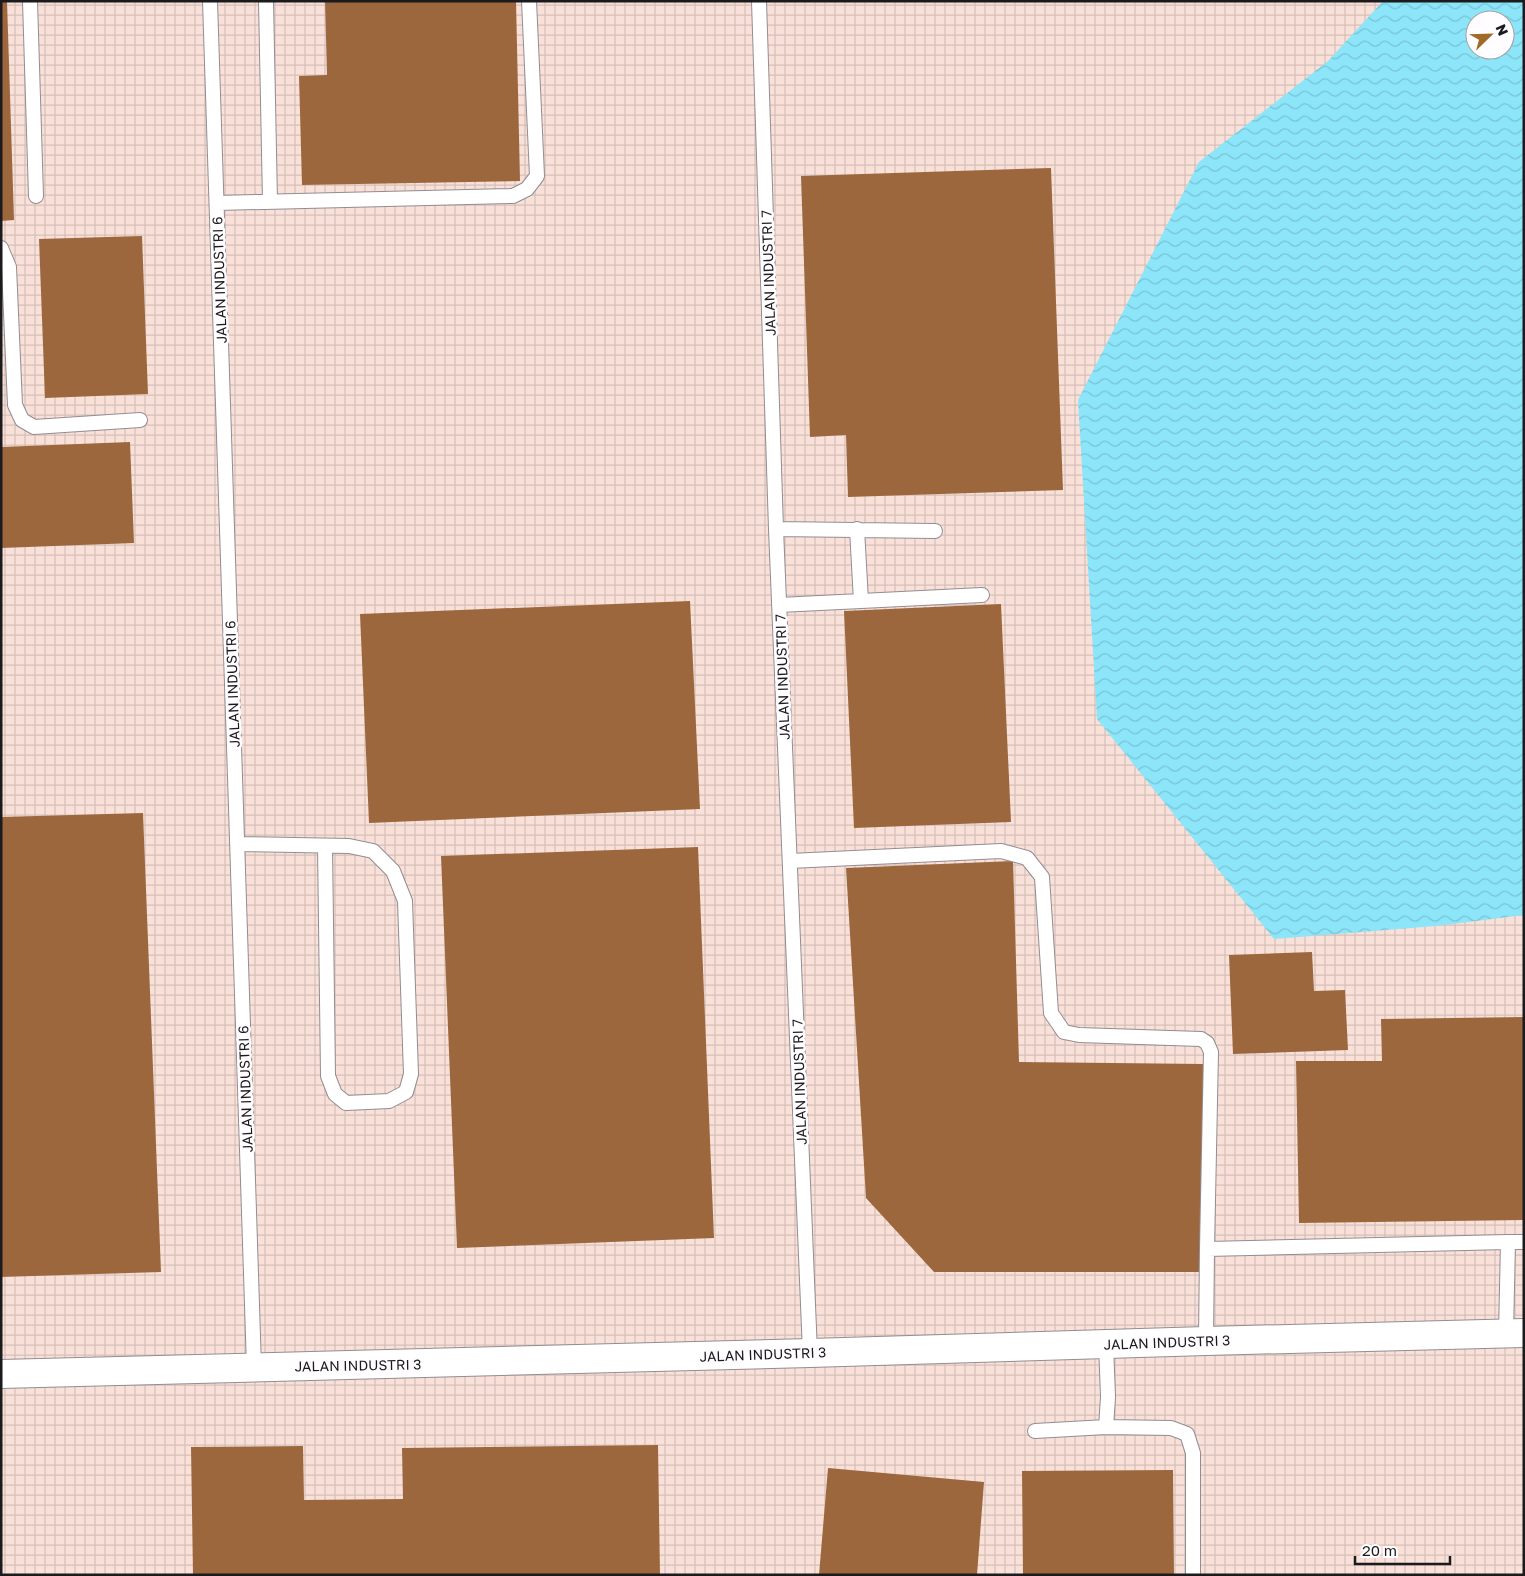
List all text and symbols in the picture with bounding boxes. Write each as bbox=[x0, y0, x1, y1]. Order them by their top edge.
north arrow bbox=[1465, 10, 1515, 60]
text: N bbox=[1493, 22, 1512, 38]
street label: JALAN INDUSTRI 7 bbox=[757, 210, 779, 336]
street label: JALAN INDUSTRI 6 bbox=[208, 216, 230, 344]
street label: JALAN INDUSTRI 7 bbox=[771, 614, 793, 740]
street label: JALAN INDUSTRI 6 bbox=[221, 620, 243, 748]
street label: JALAN INDUSTRI 7 bbox=[788, 1019, 810, 1145]
street label: JALAN INDUSTRI 6 bbox=[234, 1025, 256, 1153]
street label: JALAN INDUSTRI 3 bbox=[1103, 1331, 1231, 1353]
street label: JALAN INDUSTRI 3 bbox=[699, 1343, 827, 1365]
street label: JALAN INDUSTRI 3 bbox=[294, 1355, 422, 1375]
scale bar bbox=[1355, 1534, 1450, 1566]
text: 20 m bbox=[1362, 1541, 1397, 1559]

